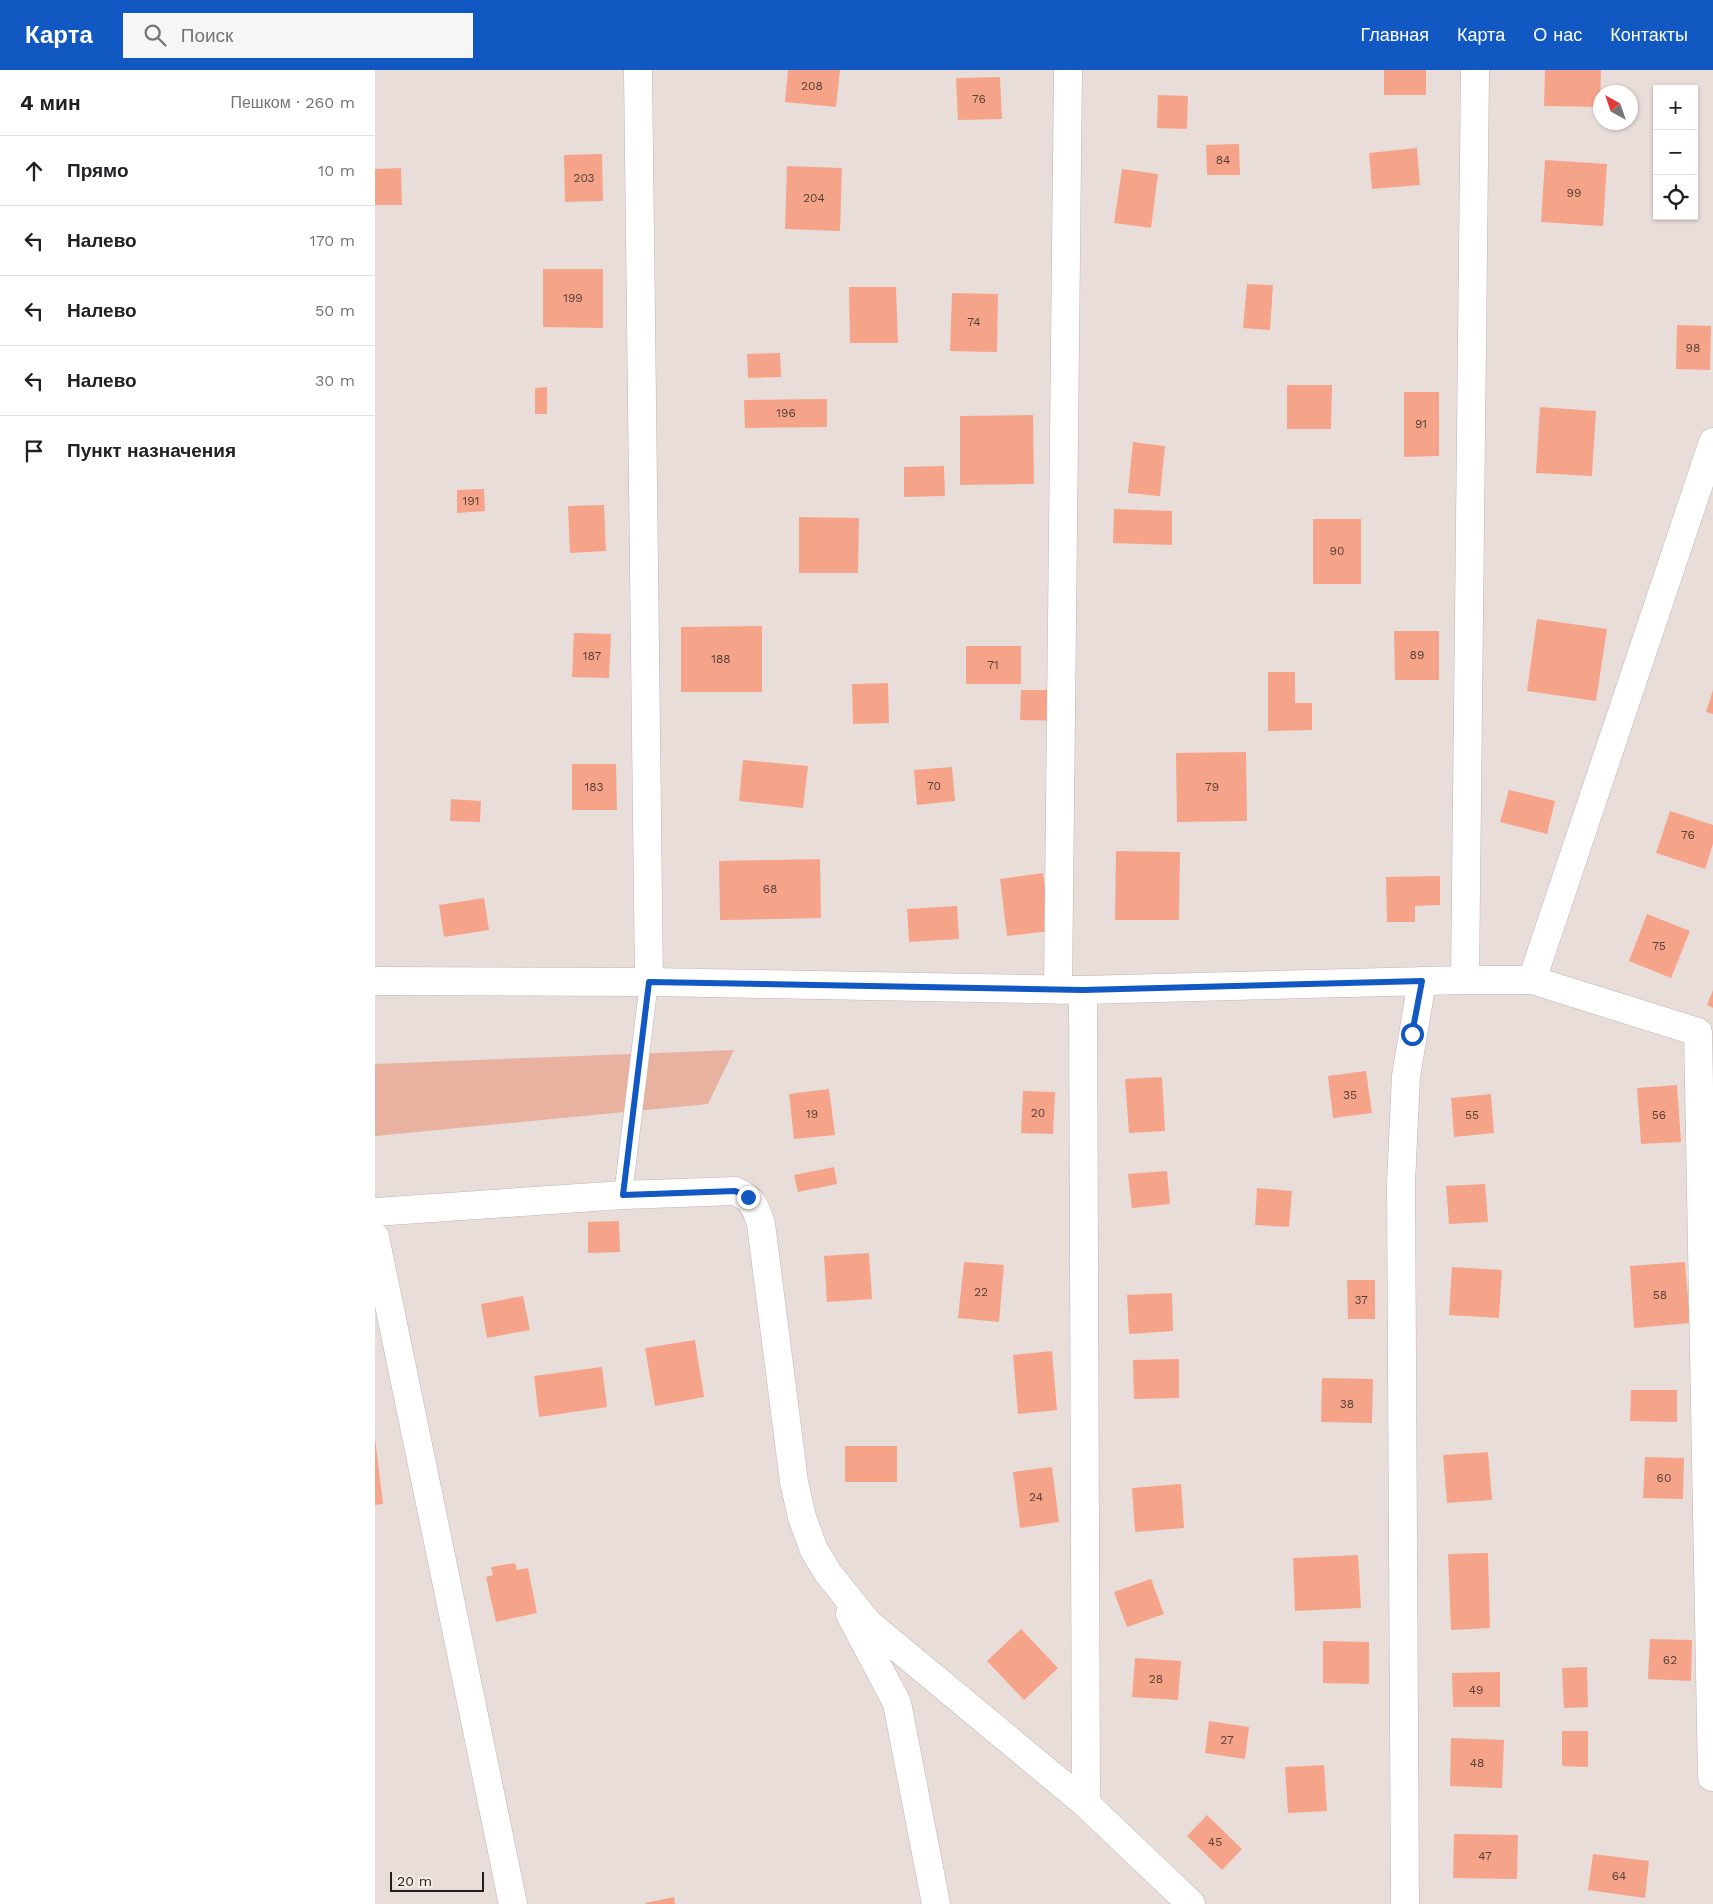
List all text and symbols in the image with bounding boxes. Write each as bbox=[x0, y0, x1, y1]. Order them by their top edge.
search box bbox=[123, 13, 473, 58]
text: Карта bbox=[25, 21, 93, 49]
icon: search bbox=[141, 21, 169, 49]
text: Поиск bbox=[181, 24, 233, 47]
text: Главная bbox=[1360, 24, 1429, 45]
text: Карта bbox=[1457, 24, 1505, 45]
text: О нас bbox=[1533, 24, 1582, 45]
text: Контакты bbox=[1610, 24, 1688, 45]
house number: 208 bbox=[801, 79, 823, 93]
north arrow bbox=[1593, 85, 1638, 130]
map controls bbox=[1653, 85, 1698, 220]
button: + bbox=[1653, 85, 1698, 130]
text: 4 мин bbox=[20, 90, 81, 115]
house number: 76 bbox=[972, 92, 986, 106]
text: Пешком · 260 m bbox=[230, 93, 355, 112]
button: − bbox=[1653, 130, 1698, 175]
house number: 84 bbox=[1216, 153, 1230, 167]
icon: ahead bbox=[20, 157, 48, 185]
text: Прямо bbox=[67, 159, 129, 182]
text: 10 m bbox=[318, 161, 355, 180]
house number: 203 bbox=[573, 171, 595, 185]
button: locate bbox=[1653, 175, 1698, 220]
house number: 99 bbox=[1567, 186, 1581, 200]
house number: 204 bbox=[803, 191, 825, 205]
icon: left bbox=[20, 227, 48, 255]
text: Налево bbox=[67, 229, 137, 252]
text: 170 m bbox=[309, 231, 355, 250]
house number: 199 bbox=[563, 291, 583, 305]
icon: left bbox=[20, 297, 48, 325]
text: Налево bbox=[67, 299, 137, 322]
text: 50 m bbox=[315, 301, 355, 320]
house number: 74 bbox=[967, 315, 981, 329]
house number: 98 bbox=[1686, 341, 1700, 355]
icon: left bbox=[20, 367, 48, 395]
text: Налево bbox=[67, 369, 137, 392]
text: 30 m bbox=[315, 371, 355, 390]
house number: 196 bbox=[776, 406, 796, 420]
house number: 91 bbox=[1415, 417, 1427, 431]
icon: arrive bbox=[20, 437, 48, 465]
text: Пункт назначения bbox=[67, 439, 236, 462]
house number: 191 bbox=[463, 494, 479, 508]
house number: 90 bbox=[1330, 544, 1344, 558]
house number: 89 bbox=[1410, 648, 1424, 662]
house number: 187 bbox=[583, 649, 601, 663]
house number: 188 bbox=[711, 652, 731, 666]
house number: 71 bbox=[987, 658, 999, 672]
house number: 70 bbox=[927, 779, 941, 793]
house number: 183 bbox=[585, 780, 603, 794]
house number: 79 bbox=[1205, 780, 1219, 794]
house number: 76 bbox=[1681, 828, 1695, 842]
house number: 68 bbox=[763, 882, 777, 896]
house number: 75 bbox=[1652, 939, 1666, 953]
route start bbox=[1401, 1023, 1424, 1046]
house number: 35 bbox=[1343, 1088, 1357, 1102]
house number: 20 bbox=[1031, 1106, 1045, 1120]
house number: 19 bbox=[806, 1107, 818, 1121]
house number: 55 bbox=[1465, 1108, 1479, 1122]
house number: 56 bbox=[1652, 1108, 1666, 1122]
route end bbox=[737, 1186, 760, 1209]
house number: 22 bbox=[974, 1285, 988, 1299]
house number: 58 bbox=[1653, 1288, 1667, 1302]
house number: 37 bbox=[1354, 1293, 1368, 1307]
house number: 38 bbox=[1340, 1397, 1354, 1411]
house number: 60 bbox=[1657, 1471, 1671, 1485]
house number: 24 bbox=[1029, 1490, 1043, 1504]
house number: 62 bbox=[1663, 1653, 1677, 1667]
house number: 28 bbox=[1149, 1672, 1163, 1686]
house number: 49 bbox=[1469, 1683, 1483, 1697]
house number: 27 bbox=[1220, 1733, 1234, 1747]
house number: 48 bbox=[1470, 1756, 1484, 1770]
house number: 45 bbox=[1208, 1835, 1222, 1849]
house number: 47 bbox=[1478, 1849, 1492, 1863]
scale bar bbox=[390, 1869, 484, 1892]
house number: 64 bbox=[1612, 1869, 1626, 1883]
text: 20 m bbox=[397, 1873, 432, 1889]

